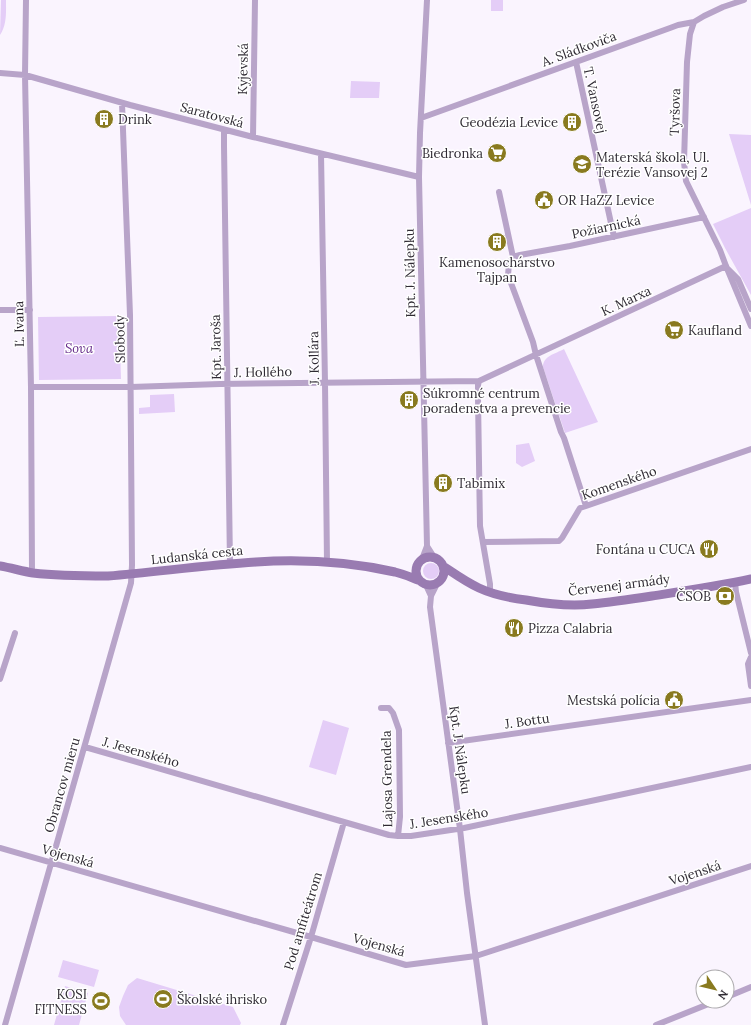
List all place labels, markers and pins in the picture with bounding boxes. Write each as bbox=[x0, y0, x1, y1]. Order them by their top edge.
building icon: Drink bbox=[93, 108, 115, 130]
place label: Drink bbox=[118, 111, 152, 128]
building icon: Geodézia Levice bbox=[561, 111, 583, 133]
place label: Geodézia Levice bbox=[460, 114, 558, 131]
supermarket icon: Biedronka bbox=[486, 142, 508, 164]
place label: Biedronka bbox=[422, 145, 483, 162]
place label: Materská škola, Ul. Terézie Vansovej 2 bbox=[596, 149, 709, 181]
school or university icon: Materská škola, Ul. Terézie Vansovej 2 bbox=[571, 153, 593, 175]
public building icon: OR HaZZ Levice bbox=[533, 189, 555, 211]
place label: OR HaZZ Levice bbox=[558, 192, 654, 209]
building icon: Kamenosochárstvo Tajpan bbox=[486, 231, 508, 253]
place label: Kamenosochárstvo Tajpan bbox=[439, 254, 555, 286]
supermarket icon: Kaufland bbox=[663, 319, 685, 341]
place label: Kaufland bbox=[688, 322, 742, 339]
place label: Súkromné centrum poradenstva a prevencie bbox=[423, 385, 571, 417]
building icon: Súkromné centrum poradenstva a prevencie bbox=[398, 389, 420, 411]
building icon: Tabimix bbox=[432, 472, 454, 494]
place label: Tabimix bbox=[457, 475, 505, 492]
restaurant icon: Fontána u CUCA bbox=[698, 538, 720, 560]
place label: Fontána u CUCA bbox=[596, 541, 696, 558]
bank icon: ČSOB bbox=[714, 585, 736, 607]
place label: ČSOB bbox=[676, 587, 711, 605]
restaurant icon: Pizza Calabria bbox=[503, 617, 525, 639]
place label: Pizza Calabria bbox=[528, 620, 613, 637]
public building icon: Mestská polícia bbox=[663, 689, 685, 711]
place label: Mestská polícia bbox=[567, 692, 660, 709]
place label: KOSI FITNESS bbox=[34, 986, 87, 1018]
sports icon: Školské ihrisko bbox=[152, 988, 174, 1010]
sports icon: KOSI FITNESS bbox=[90, 990, 112, 1012]
place label: Školské ihrisko bbox=[177, 990, 267, 1008]

